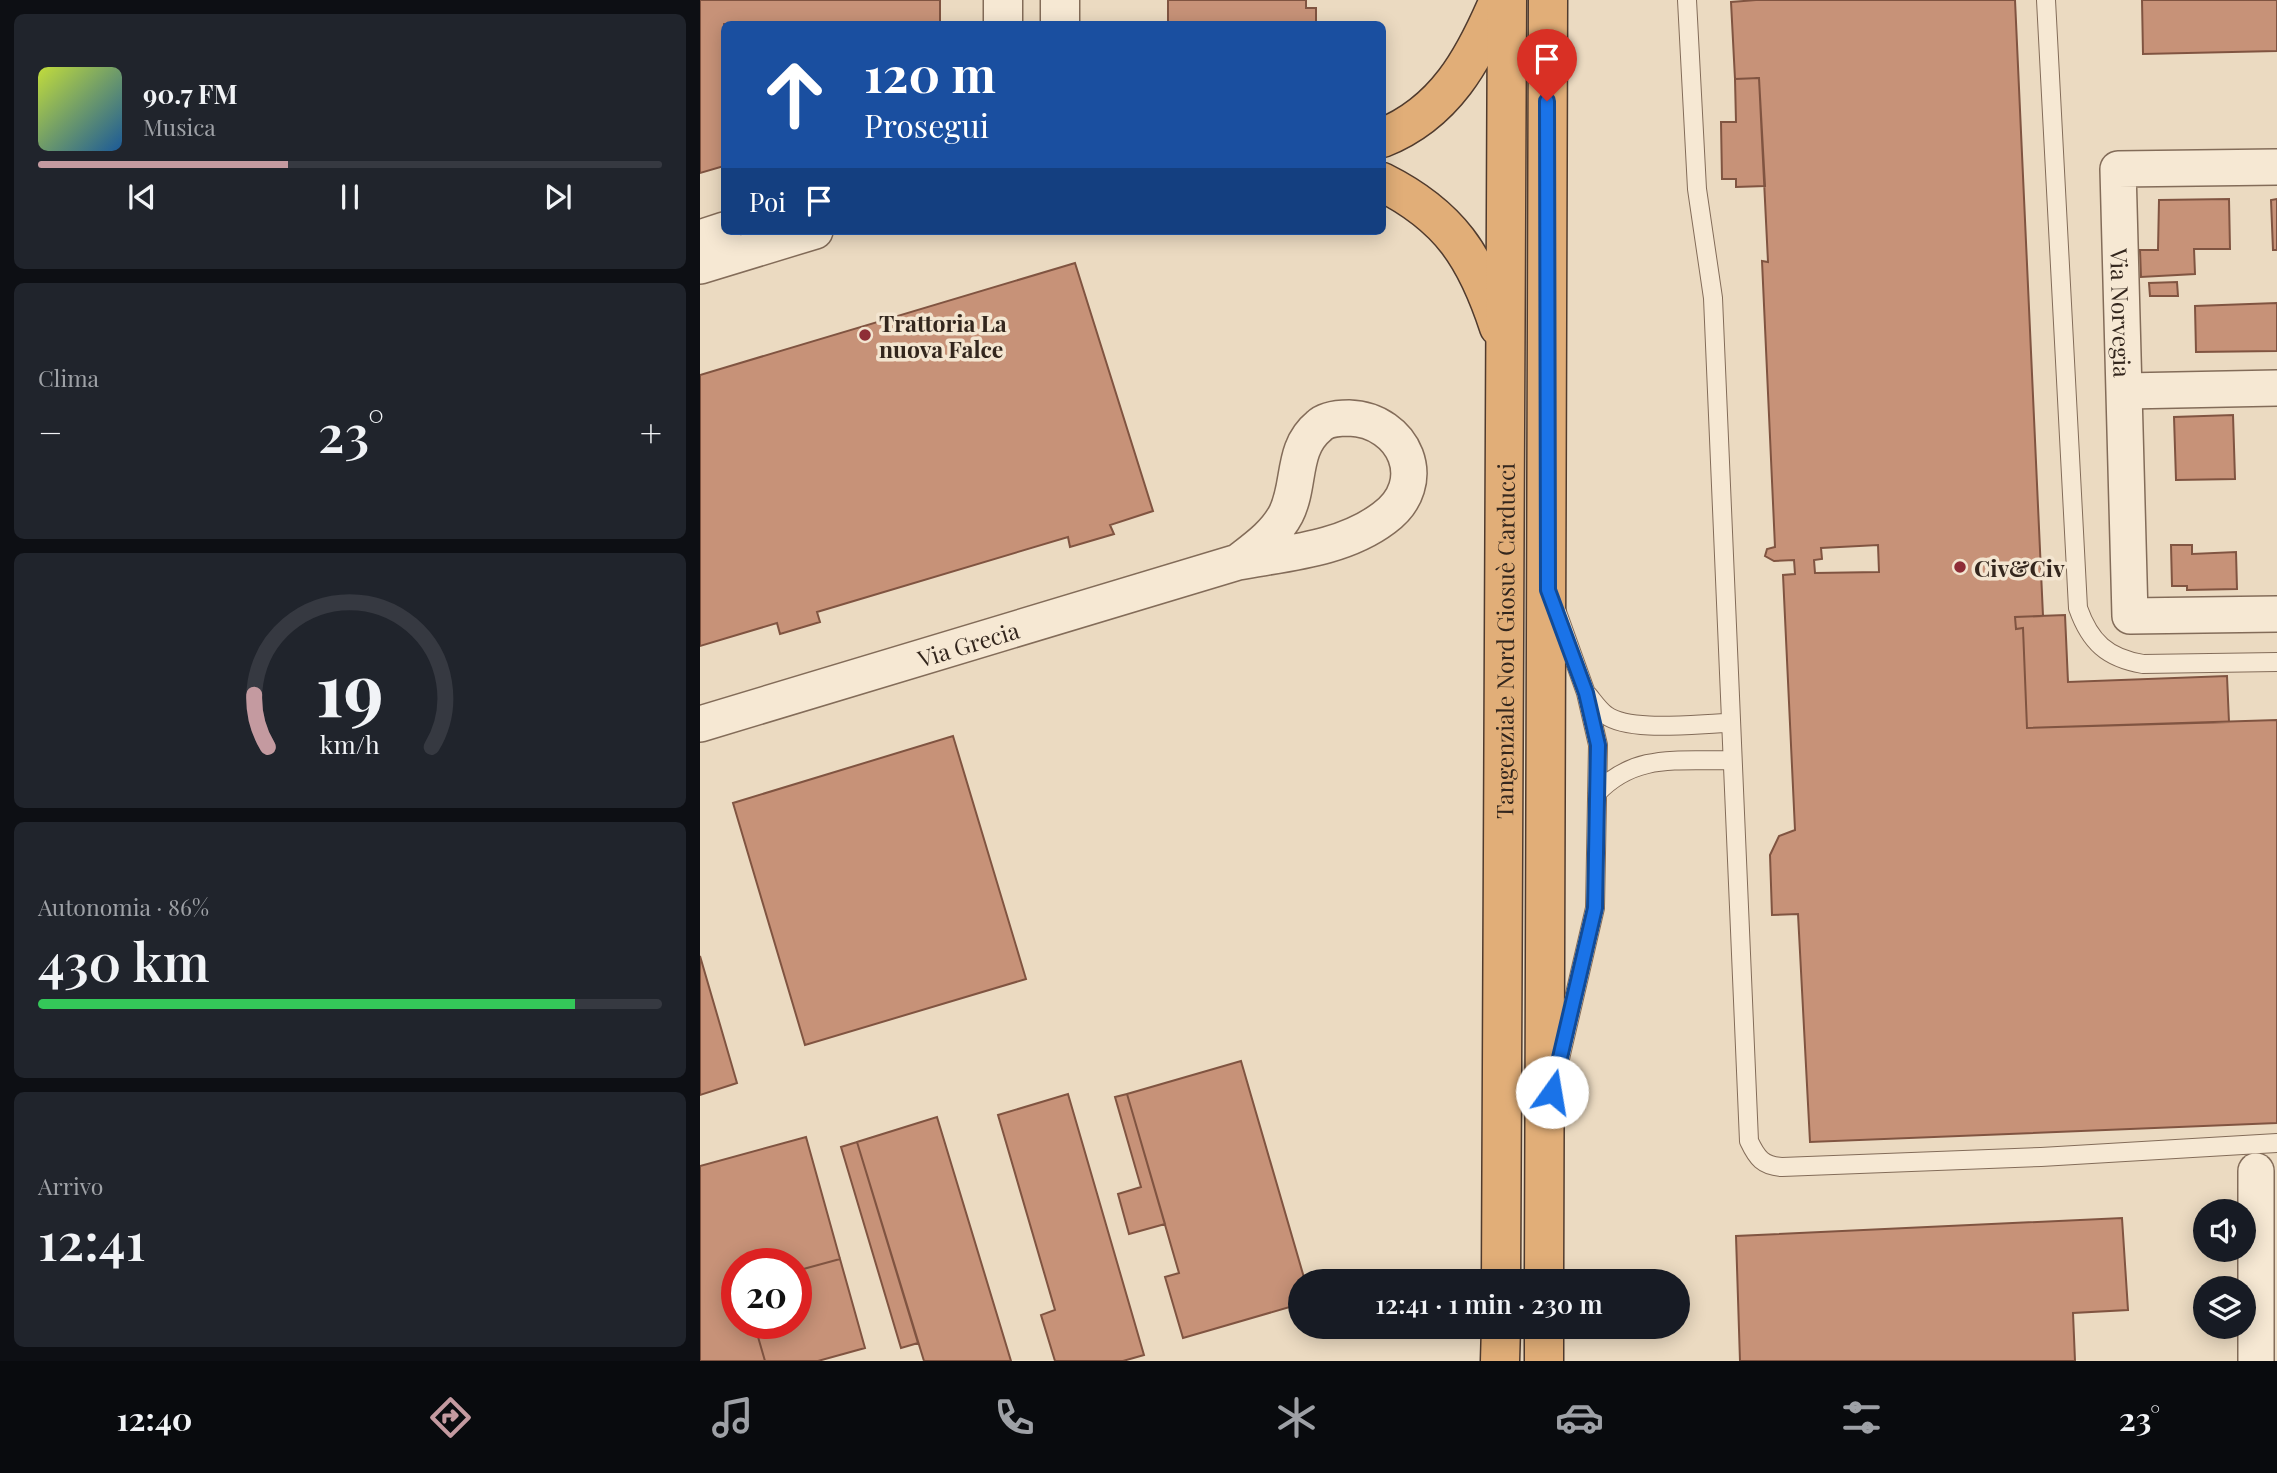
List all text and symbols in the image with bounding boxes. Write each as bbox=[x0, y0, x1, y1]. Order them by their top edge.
pin bbox=[1517, 29, 1577, 101]
text: 120 m bbox=[864, 40, 996, 105]
icon: arrive bbox=[1528, 40, 1566, 78]
icon: ahead bbox=[749, 49, 840, 140]
text: 90.7 FM bbox=[143, 76, 237, 111]
text: Prosegui bbox=[864, 103, 989, 146]
text: Musica bbox=[143, 111, 216, 142]
icon: previous bbox=[123, 178, 161, 216]
icon: pause bbox=[331, 178, 369, 216]
icon: next bbox=[539, 178, 577, 216]
icon: arrive bbox=[800, 182, 838, 220]
text: Poi bbox=[749, 184, 786, 219]
street label: Via Norvegia bbox=[2105, 247, 2139, 378]
place label: Trattoria La nuova Falce bbox=[879, 307, 1007, 364]
marker: Trattoria La nuova Falce bbox=[857, 327, 873, 343]
text: Clima bbox=[38, 362, 99, 393]
text: 23° bbox=[318, 397, 384, 466]
text: − bbox=[38, 406, 63, 457]
text: + bbox=[640, 406, 662, 457]
street label: Tangenziale Nord Giosuè Carducci bbox=[1488, 463, 1520, 819]
place label: Civ&Civ bbox=[1974, 552, 2065, 583]
marker: Civ&Civ bbox=[1952, 559, 1968, 575]
street label: Via Grecia bbox=[913, 613, 1023, 673]
text: 19 bbox=[316, 638, 384, 735]
text: km/h bbox=[320, 726, 380, 759]
text: Autonomia · 86% bbox=[38, 891, 209, 922]
text: 430 km bbox=[38, 926, 209, 995]
position arrow bbox=[1515, 1055, 1589, 1129]
text: Arrivo bbox=[38, 1170, 103, 1201]
map controls bbox=[2193, 1199, 2256, 1339]
button: sound bbox=[2193, 1199, 2256, 1262]
text: 12:41 bbox=[38, 1205, 145, 1274]
speed limit sign: 20 bbox=[721, 1248, 812, 1339]
button: layers bbox=[2193, 1276, 2256, 1339]
text: 12:41 · 1 min · 230 m bbox=[1375, 1286, 1603, 1321]
icon: directions bbox=[426, 1393, 475, 1442]
icon: music bbox=[708, 1393, 757, 1442]
icon: phone bbox=[990, 1393, 1039, 1442]
icon: climate bbox=[1272, 1393, 1321, 1442]
icon: car bbox=[1555, 1393, 1604, 1442]
icon: filters bbox=[1837, 1393, 1886, 1442]
text: 12:40 bbox=[117, 1396, 192, 1439]
text: 23° bbox=[2119, 1396, 2160, 1439]

